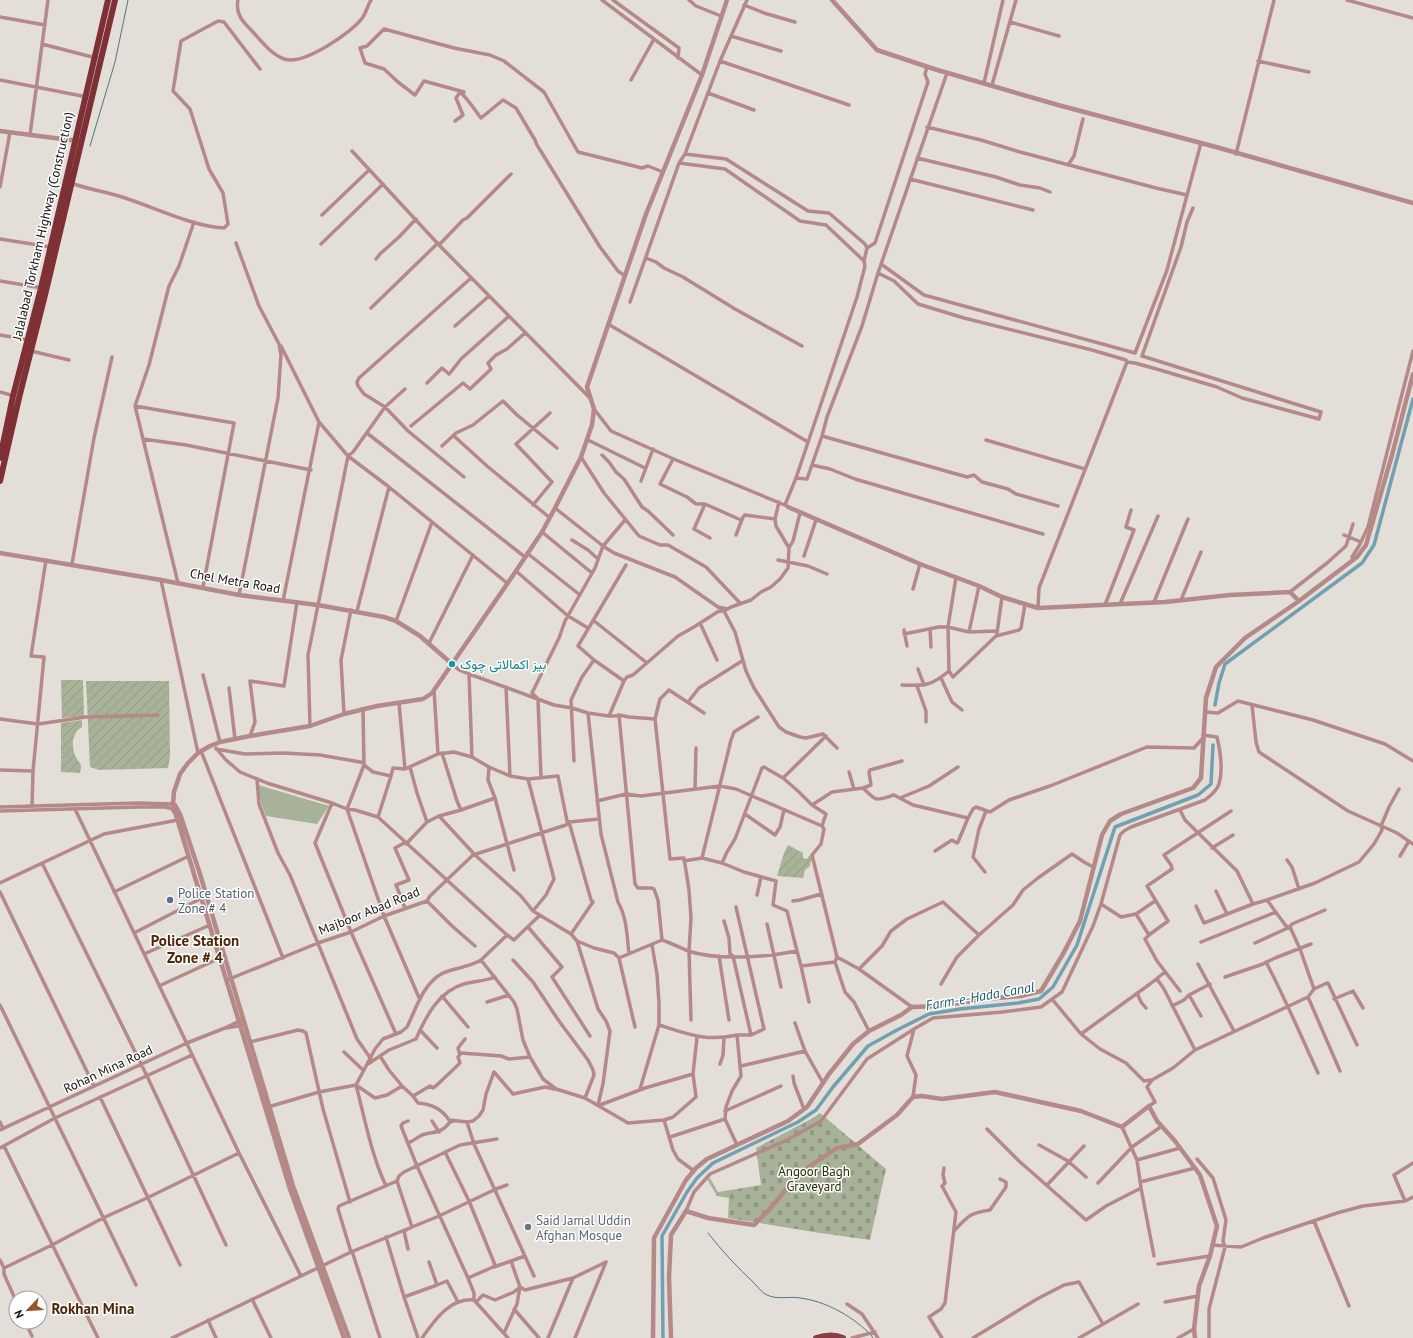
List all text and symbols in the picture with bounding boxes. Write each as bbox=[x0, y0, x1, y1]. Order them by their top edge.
street label: Jalalabad Torkham Highway (Construction) bbox=[8, 110, 78, 343]
street label: Chel Metra Road bbox=[188, 565, 282, 597]
place label: بیز اکمالاتی چوک bbox=[460, 656, 546, 674]
marker: بیز اکمالاتی چوک bbox=[447, 659, 457, 669]
street label: Majboor Abad Road bbox=[316, 883, 422, 939]
place label: Police Station Zone # 4 bbox=[178, 885, 254, 917]
marker: Police Station Zone # 4 bbox=[165, 895, 175, 905]
district label: Police Station Zone # 4 bbox=[151, 931, 239, 967]
water label: Farm-e-Hada Canal bbox=[924, 978, 1036, 1014]
street label: Rohan Mina Road bbox=[61, 1041, 155, 1097]
park label: Angoor Bagh Graveyard bbox=[778, 1163, 850, 1195]
place label: Said Jamal Uddin Afghan Mosque bbox=[536, 1212, 631, 1244]
marker: Said Jamal Uddin Afghan Mosque bbox=[523, 1222, 533, 1232]
north arrow bbox=[8, 1290, 48, 1330]
district label: Rokhan Mina bbox=[52, 1299, 134, 1318]
text: N bbox=[11, 1308, 27, 1320]

